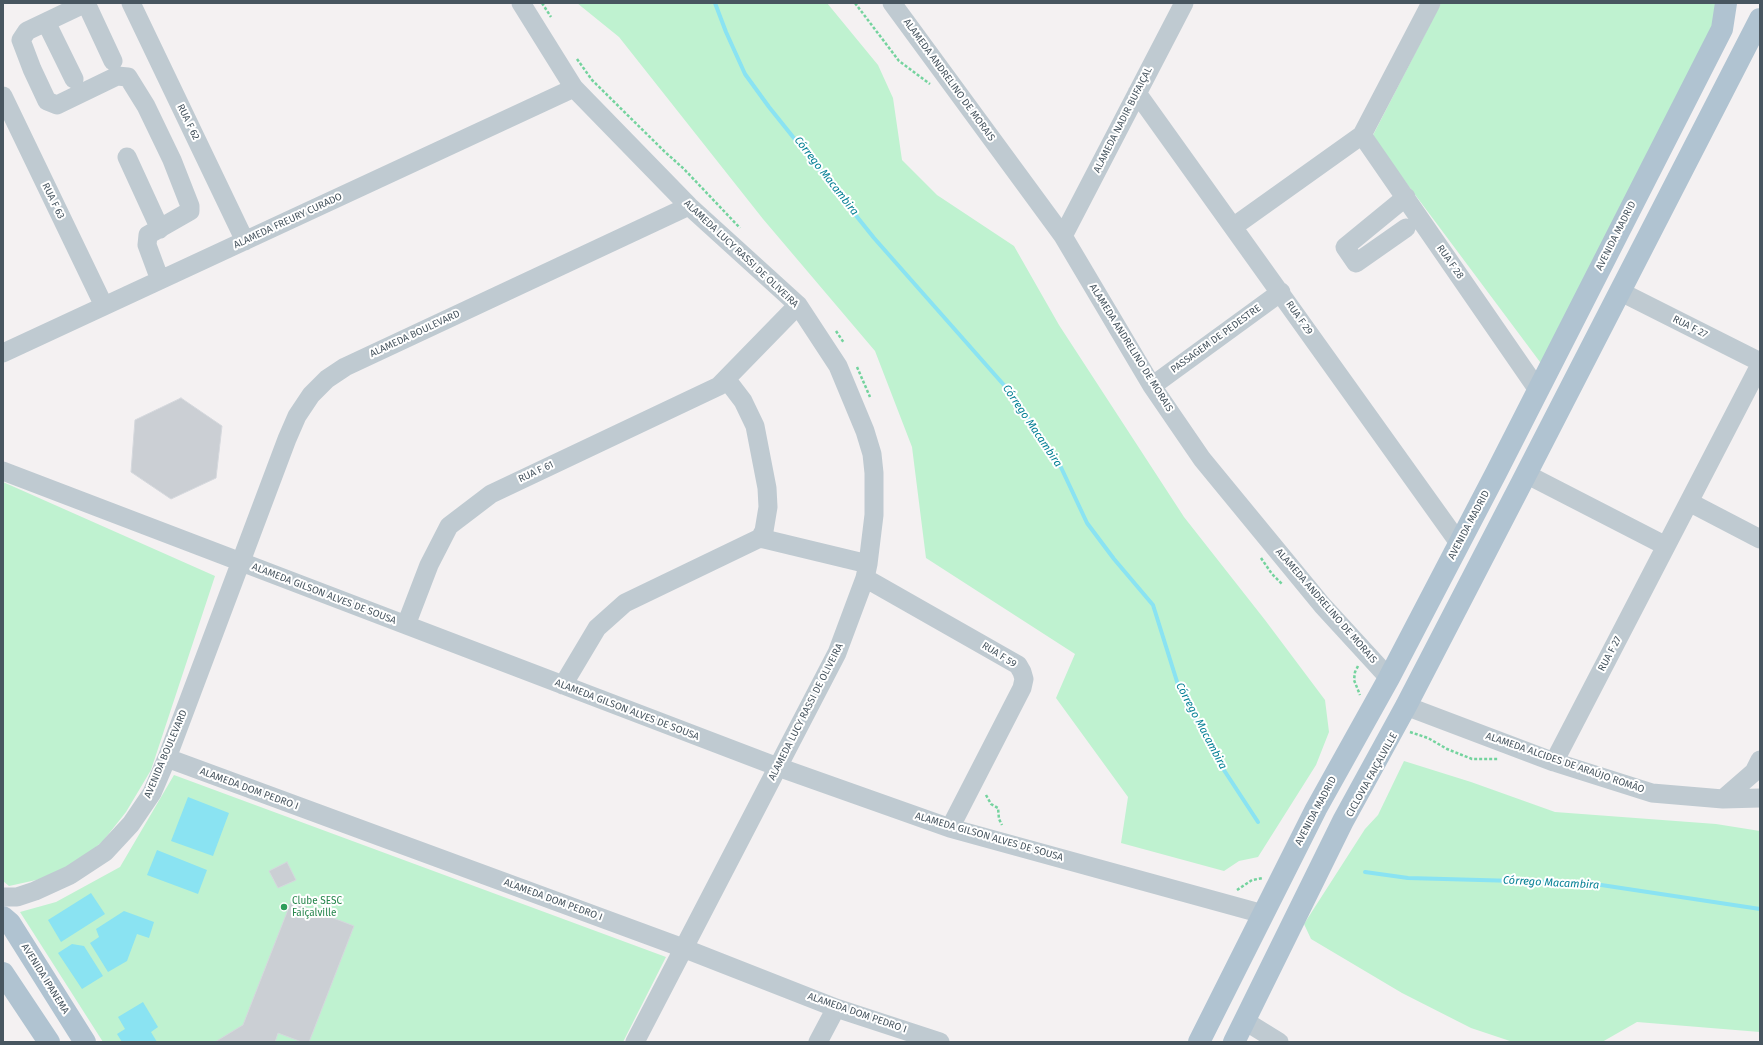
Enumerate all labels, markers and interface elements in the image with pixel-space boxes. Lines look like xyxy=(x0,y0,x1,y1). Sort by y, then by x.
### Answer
street label: ALAMEDA ANDRELINO DE MORAIS xyxy=(901,17,997,143)
street label: ALAMEDA NADIR BUFAIÇAL xyxy=(1091,65,1155,175)
street label: RUA F 62 xyxy=(174,102,202,142)
water label: Córrego Macambira xyxy=(791,134,861,218)
street label: RUA F 63 xyxy=(39,181,67,221)
street label: ALAMEDA FREURY CURADO xyxy=(232,191,344,251)
street label: ALAMEDA LUCY RASSI DE OLIVEIRA xyxy=(681,198,801,310)
street label: AVENIDA MADRID xyxy=(1593,199,1639,273)
street label: RUA F 28 xyxy=(1434,243,1466,281)
street label: ALAMEDA ANDRELINO DE MORAIS xyxy=(1087,282,1175,414)
street label: RUA F 29 xyxy=(1283,299,1315,337)
street label: PASSAGEM DE PEDESTRE xyxy=(1169,302,1263,376)
street label: ALAMEDA BOULEVARD xyxy=(368,308,462,360)
street label: RUA F 27 xyxy=(1670,313,1710,341)
water label: Córrego Macambira xyxy=(1000,382,1064,470)
street label: RUA F 61 xyxy=(516,459,556,485)
street label: AVENIDA MADRID xyxy=(1446,488,1492,562)
street label: ALAMEDA ANDRELINO DE MORAIS xyxy=(1273,546,1379,666)
street label: ALAMEDA GILSON ALVES DE SOUSA xyxy=(250,561,398,627)
street label: RUA F 27 xyxy=(1596,635,1624,673)
street label: RUA F 59 xyxy=(979,640,1019,670)
street label: ALAMEDA LUCY RASSI DE OLIVEIRA xyxy=(766,641,846,783)
street label: ALAMEDA GILSON ALVES DE SOUSA xyxy=(553,677,701,743)
water label: Córrego Macambira xyxy=(1173,680,1229,772)
street label: AVENIDA BOULEVARD xyxy=(142,708,190,800)
street label: ALAMEDA ALCIDES DE ARAÚJO ROMÃO xyxy=(1484,730,1646,796)
street label: CICLOVIA FAIÇALVILLE xyxy=(1344,731,1400,819)
street label: ALAMEDA DOM PEDRO I xyxy=(198,766,300,812)
street label: AVENIDA MADRID xyxy=(1293,774,1339,848)
street label: ALAMEDA GILSON ALVES DE SOUSA xyxy=(914,810,1064,864)
water label: Córrego Macambira xyxy=(1503,874,1599,892)
street label: ALAMEDA DOM PEDRO I xyxy=(502,877,604,923)
place label: Clube SESC Faiçalville xyxy=(292,895,342,918)
marker: Clube SESC Faiçalville xyxy=(279,902,289,912)
street label: AVENIDA IPANEMA xyxy=(19,942,71,1016)
street label: ALAMEDA DOM PEDRO I xyxy=(806,990,908,1036)

